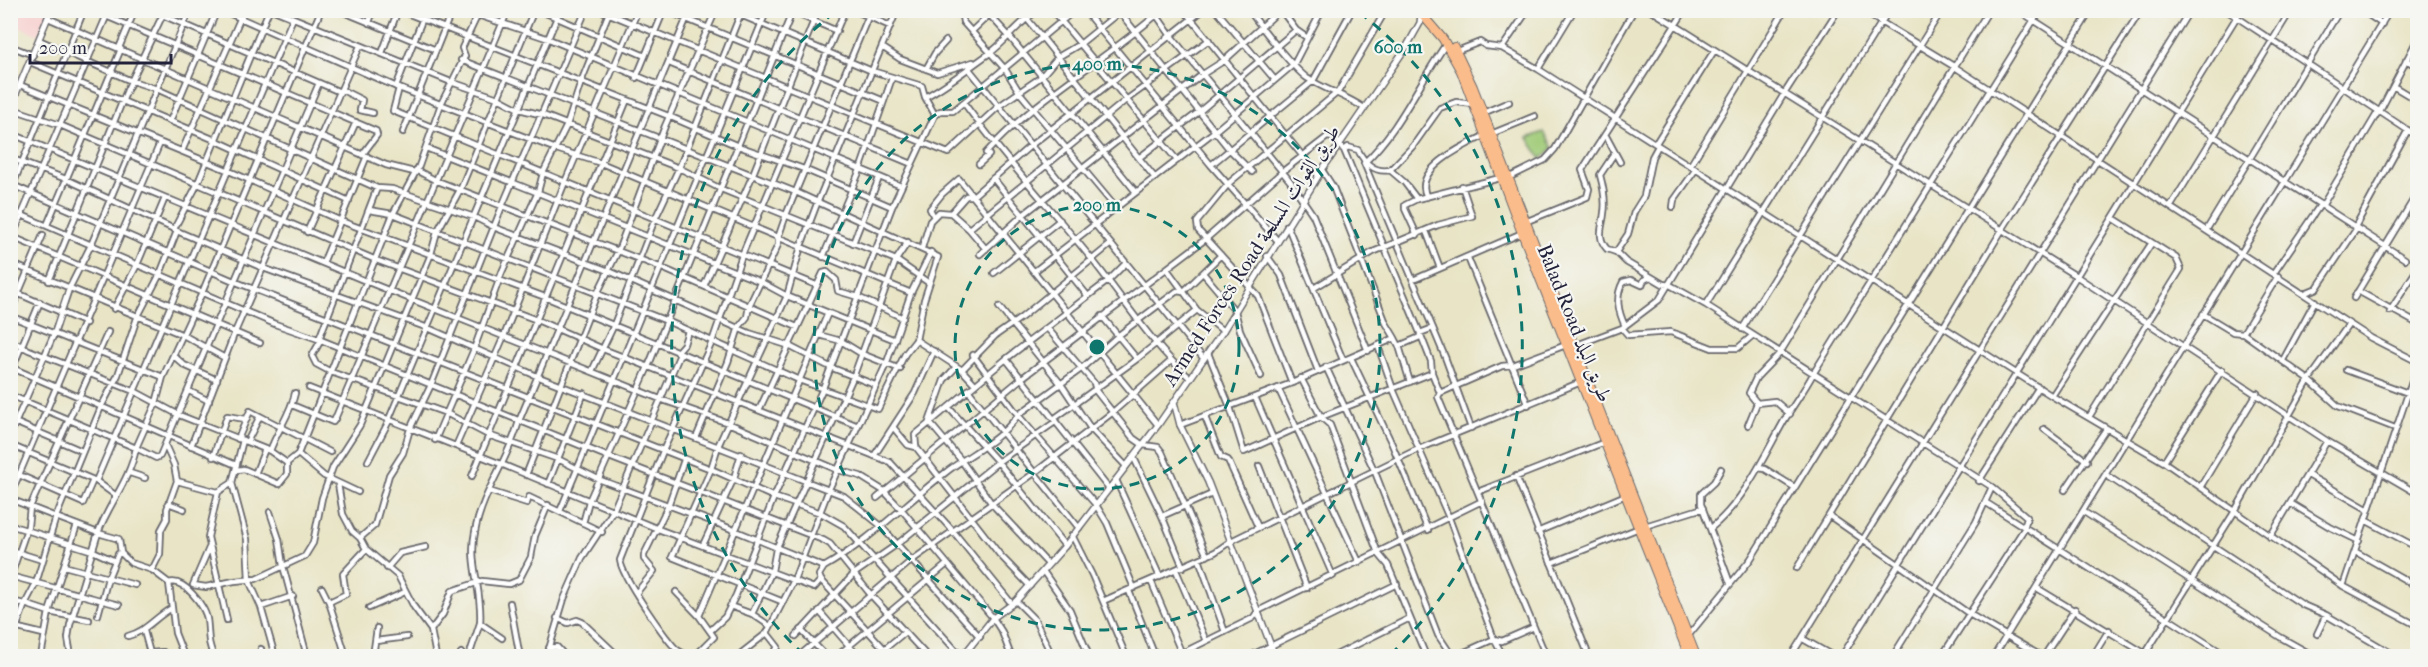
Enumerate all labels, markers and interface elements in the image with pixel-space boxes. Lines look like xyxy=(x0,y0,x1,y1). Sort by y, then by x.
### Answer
scale bar xyxy=(30,27,171,65)
text: 600 m xyxy=(1374,37,1423,58)
text: 200 m xyxy=(39,38,87,59)
text: 400 m xyxy=(1071,54,1123,75)
street label: Armed Forces Road طريق القوات المسلحة xyxy=(1158,120,1345,392)
text: 200 m xyxy=(1073,195,1122,216)
street label: Balad Road طريق البلد xyxy=(1531,241,1617,406)
centre of rings xyxy=(1087,337,1107,357)

